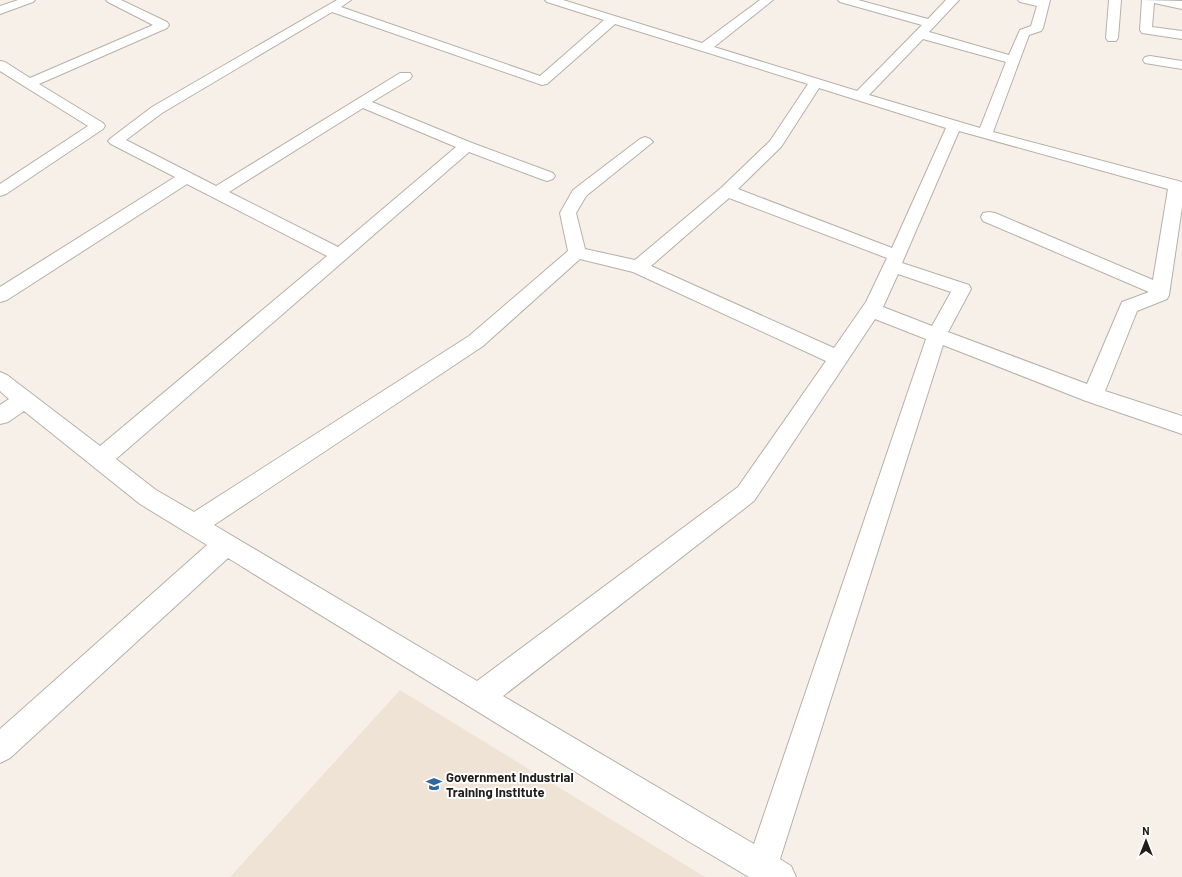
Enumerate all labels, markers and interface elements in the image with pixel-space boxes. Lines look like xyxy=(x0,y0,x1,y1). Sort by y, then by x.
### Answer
place label: Government Industrial Training Institute xyxy=(446,769,574,800)
school or university icon: Government Industrial Training Institute xyxy=(425,775,443,793)
north arrow xyxy=(1126,821,1166,861)
text: N xyxy=(1142,824,1150,837)

